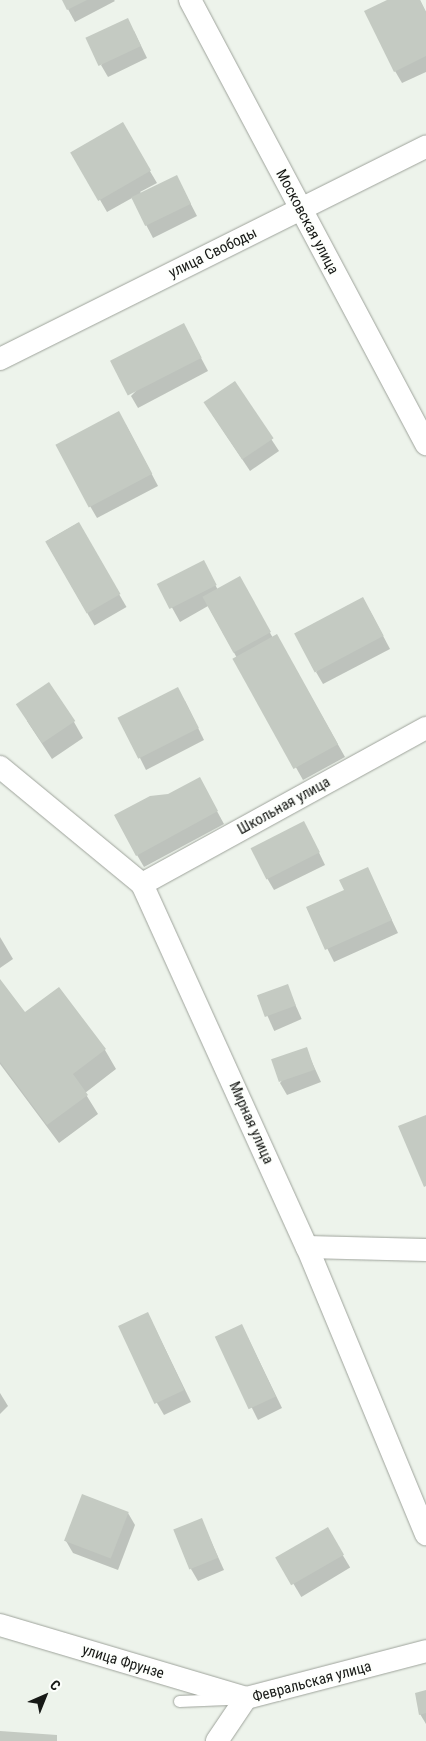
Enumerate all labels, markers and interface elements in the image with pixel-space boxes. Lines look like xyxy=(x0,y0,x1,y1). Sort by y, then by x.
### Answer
street label: Московская улица xyxy=(272,166,342,278)
street label: улица Свободы xyxy=(166,224,260,282)
street label: Школьная улица xyxy=(234,773,334,839)
street label: Мирная улица xyxy=(225,1079,277,1167)
street label: улица Фрунзе xyxy=(80,1641,166,1683)
street label: Февральская улица xyxy=(251,1657,373,1707)
north arrow xyxy=(20,1671,70,1721)
text: С xyxy=(47,1677,64,1694)

